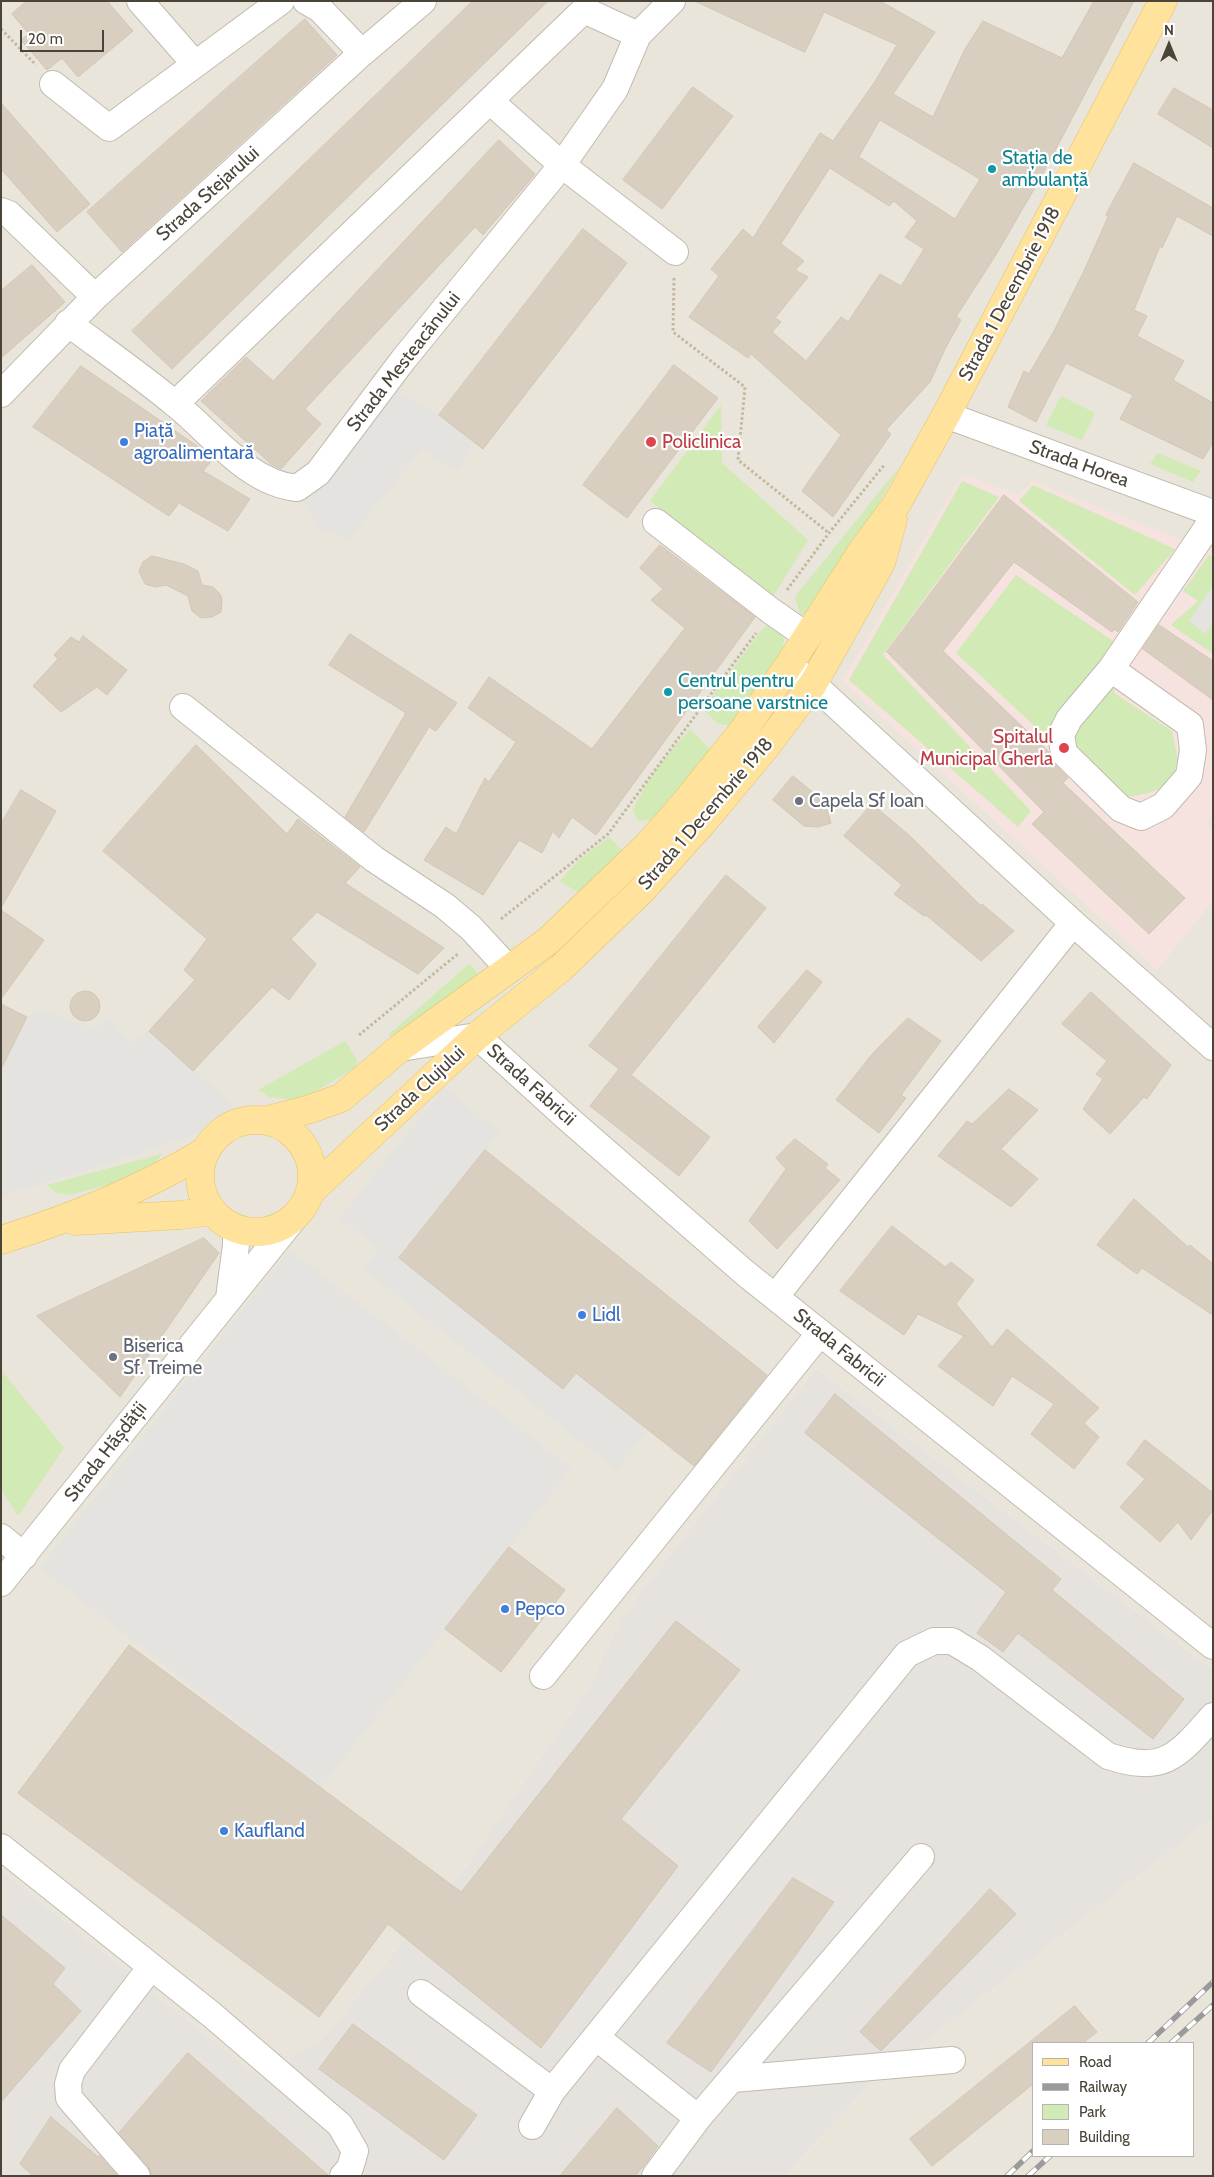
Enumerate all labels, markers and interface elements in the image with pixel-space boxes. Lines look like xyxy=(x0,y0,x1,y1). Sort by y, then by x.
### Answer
scale bar xyxy=(22,20,106,52)
north arrow xyxy=(1144,20,1194,70)
text: N xyxy=(1164,21,1174,39)
text: 20 m xyxy=(28,30,63,48)
street label: Strada Stejarului xyxy=(152,142,264,246)
place label: Stația de ambulanță xyxy=(1002,147,1088,191)
marker: Stația de ambulanță xyxy=(986,163,998,175)
street label: Strada 1 Decembrie 1918 xyxy=(954,203,1066,385)
street label: Strada Mesteacănului xyxy=(342,288,466,436)
place label: Piață agroalimentară xyxy=(134,420,254,464)
place label: Policlinica xyxy=(662,431,741,453)
marker: Policlinica xyxy=(644,435,658,449)
street label: Strada Horea xyxy=(1026,435,1132,493)
marker: Piață agroalimentară xyxy=(118,436,130,448)
place label: Centrul pentru persoane varstnice xyxy=(678,670,828,714)
marker: Centrul pentru persoane varstnice xyxy=(662,686,674,698)
place label: Spitalul Municipal Gherla xyxy=(920,726,1053,770)
street label: Strada 1 Decembrie 1918 xyxy=(634,733,778,895)
marker: Spitalul Municipal Gherla xyxy=(1057,741,1071,755)
place label: Capela Sf Ioan xyxy=(809,790,924,812)
marker: Capela Sf Ioan xyxy=(793,795,805,807)
street label: Strada Fabricii xyxy=(482,1039,580,1131)
street label: Strada Clujului xyxy=(370,1042,470,1136)
place label: Lidl xyxy=(592,1304,621,1326)
street label: Strada Fabricii xyxy=(789,1304,889,1392)
marker: Lidl xyxy=(576,1309,588,1321)
place label: Biserica Sf. Treime xyxy=(123,1335,202,1379)
marker: Biserica Sf. Treime xyxy=(107,1351,119,1363)
street label: Strada Hășdății xyxy=(60,1398,152,1506)
place label: Pepco xyxy=(515,1598,565,1620)
marker: Pepco xyxy=(499,1603,511,1615)
place label: Kaufland xyxy=(234,1820,305,1842)
marker: Kaufland xyxy=(218,1825,230,1837)
legend xyxy=(1032,2042,1194,2157)
text: Road xyxy=(1079,2053,1112,2071)
text: Railway xyxy=(1079,2078,1127,2096)
text: Park xyxy=(1079,2103,1106,2121)
text: Building xyxy=(1079,2128,1130,2146)

